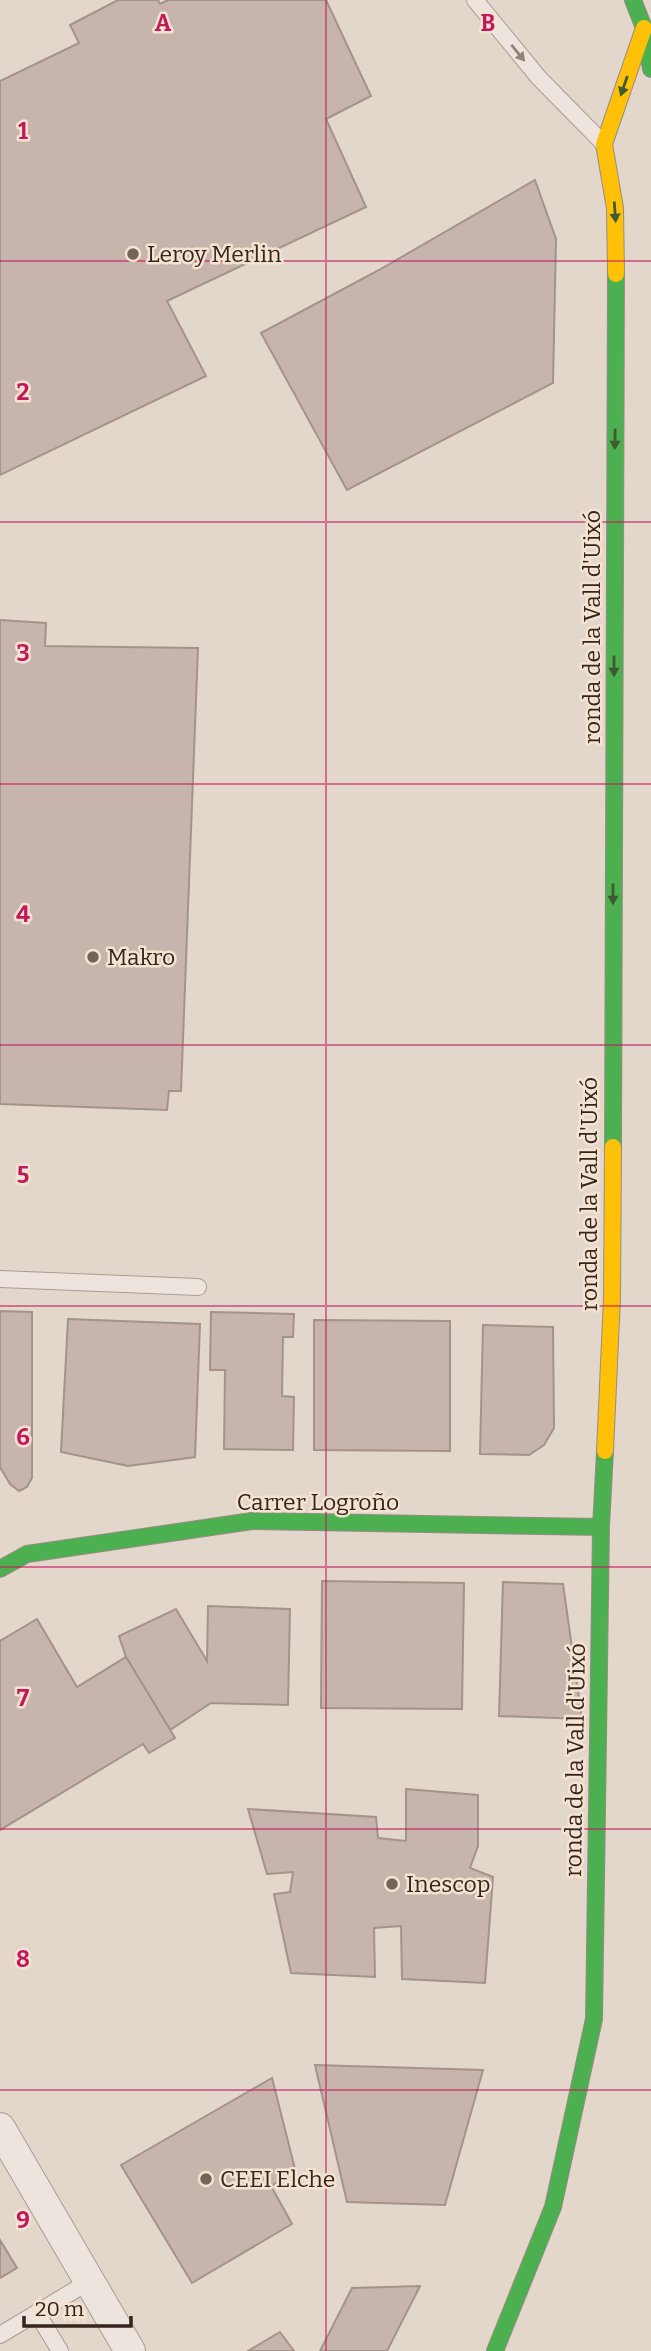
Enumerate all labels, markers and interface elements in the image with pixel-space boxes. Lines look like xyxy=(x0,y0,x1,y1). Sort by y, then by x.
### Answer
text: A xyxy=(155,9,172,37)
text: B xyxy=(481,9,495,37)
one-way arrow xyxy=(510,44,525,61)
one-way arrow xyxy=(618,76,629,97)
text: 1 xyxy=(18,117,28,145)
one-way arrow xyxy=(609,201,620,223)
place label: Leroy Merlin xyxy=(147,240,282,268)
marker: Leroy Merlin xyxy=(125,246,141,262)
text: 2 xyxy=(17,378,30,406)
one-way arrow xyxy=(609,428,621,450)
street label: ronda de la Vall d'Uixó xyxy=(578,510,606,744)
text: 3 xyxy=(16,639,30,667)
one-way arrow xyxy=(608,656,620,678)
one-way arrow xyxy=(608,883,619,905)
text: 4 xyxy=(16,900,30,928)
place label: Makro xyxy=(107,943,175,971)
marker: Makro xyxy=(85,949,101,965)
street label: ronda de la Vall d'Uixó xyxy=(575,1077,603,1311)
text: 5 xyxy=(17,1161,29,1189)
text: 6 xyxy=(16,1423,30,1451)
street label: Carrer Logroño xyxy=(237,1488,399,1516)
street label: ronda de la Vall d'Uixó xyxy=(559,1643,591,1877)
text: 7 xyxy=(17,1684,30,1712)
place label: Inescop xyxy=(406,1870,491,1898)
marker: Inescop xyxy=(384,1876,400,1892)
text: 8 xyxy=(16,1945,30,1973)
place label: CEEI Elche xyxy=(220,2165,335,2193)
marker: CEEI Elche xyxy=(198,2171,214,2187)
text: 9 xyxy=(16,2206,30,2234)
scale bar xyxy=(24,2284,131,2328)
text: 20 m xyxy=(35,2296,84,2322)

